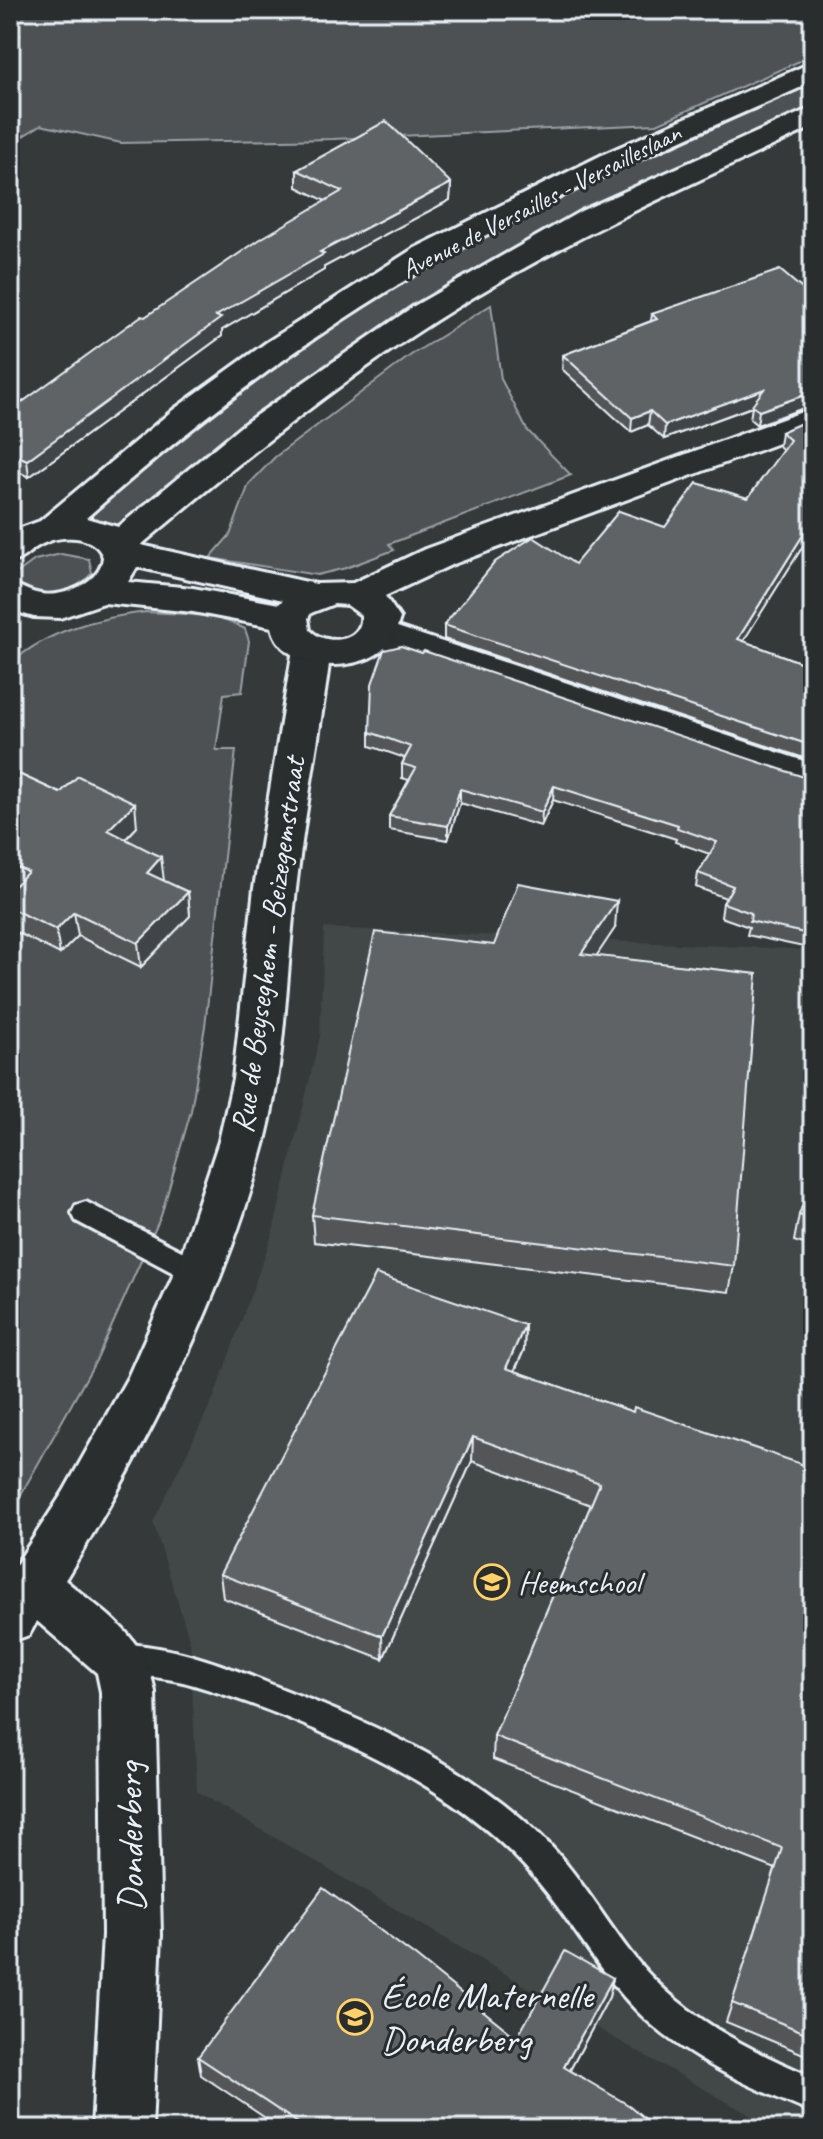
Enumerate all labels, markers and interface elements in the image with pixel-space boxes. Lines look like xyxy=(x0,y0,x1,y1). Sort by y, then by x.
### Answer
street label: Avenue de Versailles - Versailleslaan xyxy=(396,115,688,286)
street label: Rue de Beyseghem - Beizegemstraat xyxy=(221,751,315,1136)
place label: Heemschool xyxy=(518,1562,646,1603)
school or university icon: Heemschool xyxy=(473,1563,511,1601)
street label: Donderberg xyxy=(105,1759,155,1912)
place label: École Maternelle Donderberg xyxy=(381,1972,596,2063)
school or university icon: École Maternelle Donderberg xyxy=(336,1998,374,2036)

